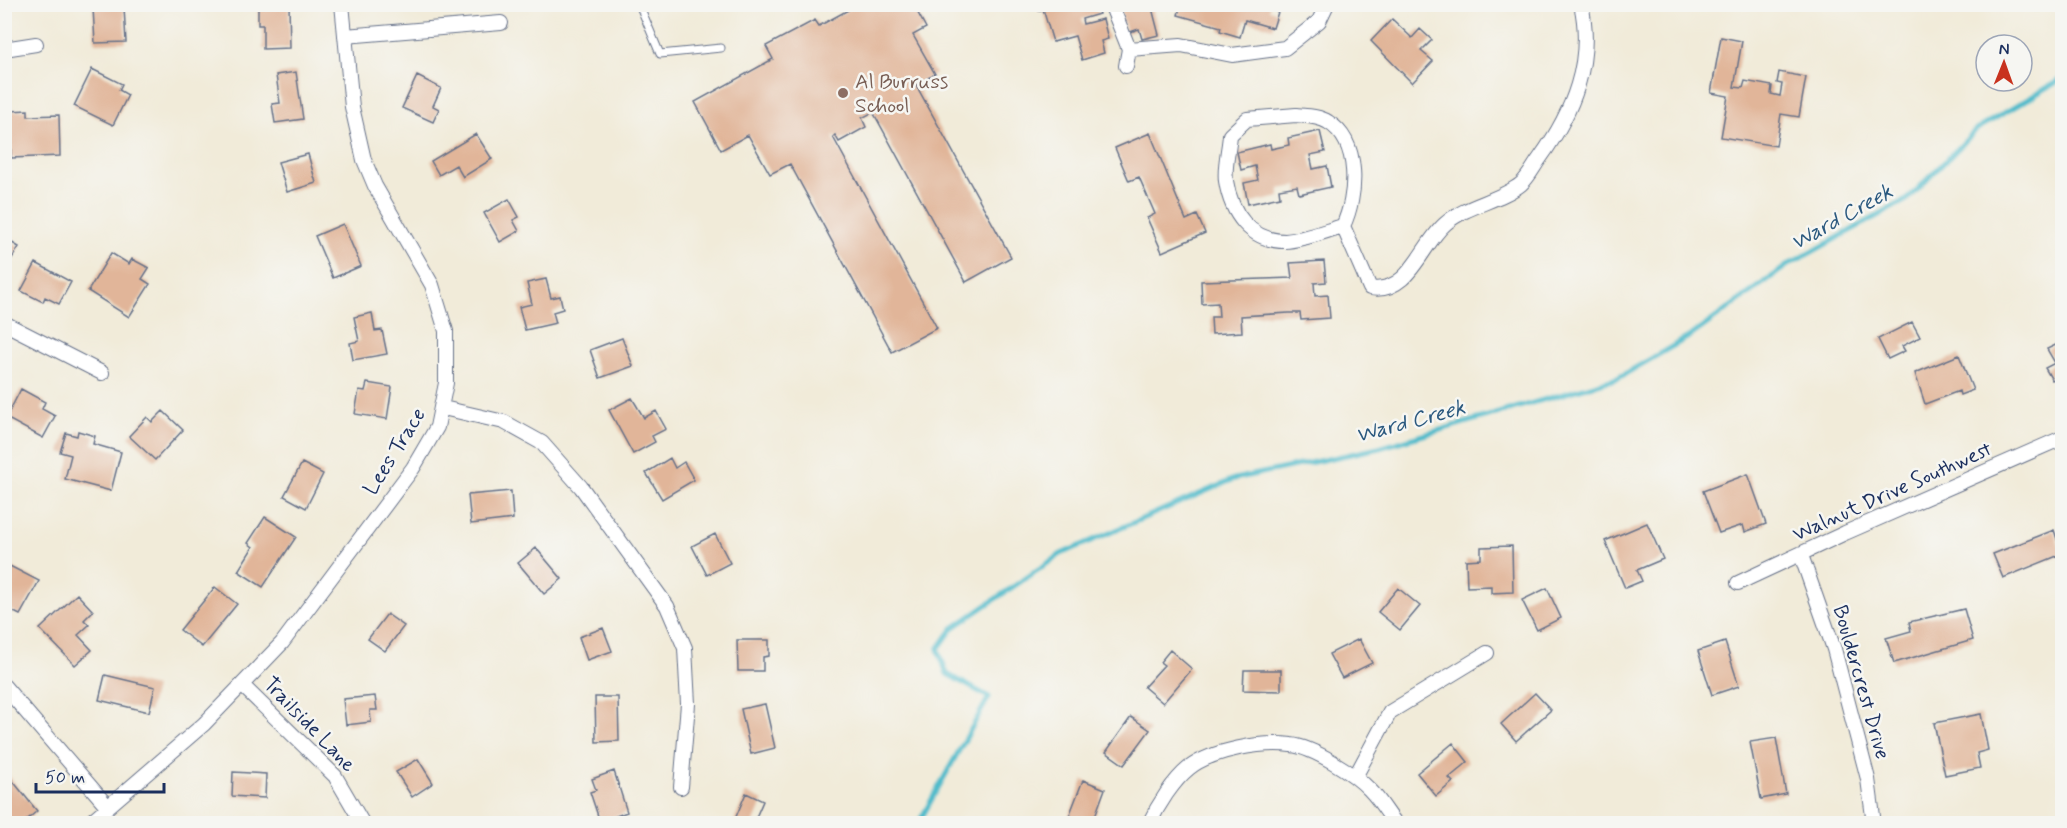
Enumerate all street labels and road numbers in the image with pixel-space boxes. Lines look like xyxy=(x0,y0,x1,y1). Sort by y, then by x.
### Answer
street label: Lees Trace xyxy=(357,403,433,500)
street label: Walnut Drive Southwest xyxy=(1788,435,1997,548)
street label: Bouldercrest Drive xyxy=(1826,602,1896,763)
street label: Trailside Lane xyxy=(257,671,362,779)

